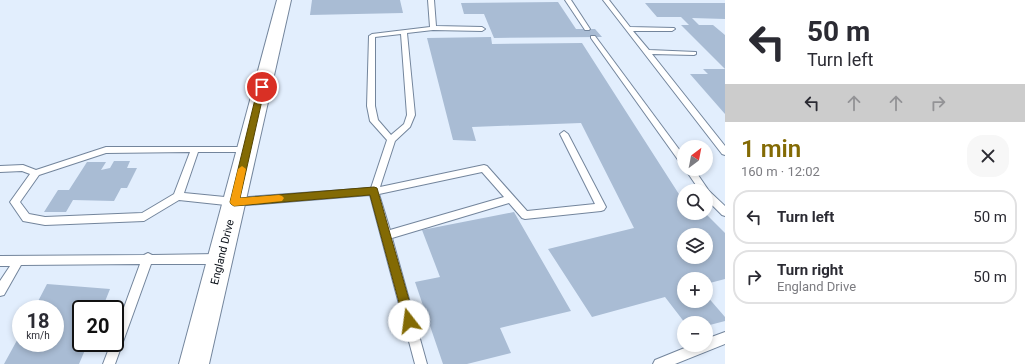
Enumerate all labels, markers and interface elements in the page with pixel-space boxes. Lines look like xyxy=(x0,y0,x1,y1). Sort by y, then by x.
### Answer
text: 50 m xyxy=(807,15,870,48)
icon: left xyxy=(741,16,793,68)
text: Turn left xyxy=(807,49,873,70)
pin xyxy=(245,70,279,104)
icon: arrive xyxy=(251,76,273,98)
icon: left xyxy=(801,92,823,114)
icon: ahead xyxy=(843,92,865,114)
icon: ahead xyxy=(885,92,907,114)
icon: right xyxy=(927,92,949,114)
text: 1 min xyxy=(741,135,801,163)
button: close xyxy=(967,135,1009,177)
north arrow xyxy=(677,140,713,176)
map controls xyxy=(677,140,713,352)
text: 160 m · 12:02 xyxy=(741,164,820,179)
button: search xyxy=(677,184,713,220)
icon: left xyxy=(743,206,765,228)
text: Turn left xyxy=(777,208,834,226)
text: 50 m xyxy=(973,208,1007,226)
street label: England Drive xyxy=(208,218,237,286)
button: layers xyxy=(677,228,713,264)
text: Turn right xyxy=(777,261,843,279)
icon: right xyxy=(743,266,765,288)
text: 50 m xyxy=(973,268,1007,286)
button: + xyxy=(677,272,713,308)
text: England Drive xyxy=(777,279,856,294)
speed limit sign: 20 xyxy=(72,300,124,352)
position arrow xyxy=(388,300,430,342)
text: 18 xyxy=(27,309,49,333)
button: − xyxy=(677,316,713,352)
text: km/h xyxy=(26,330,50,341)

